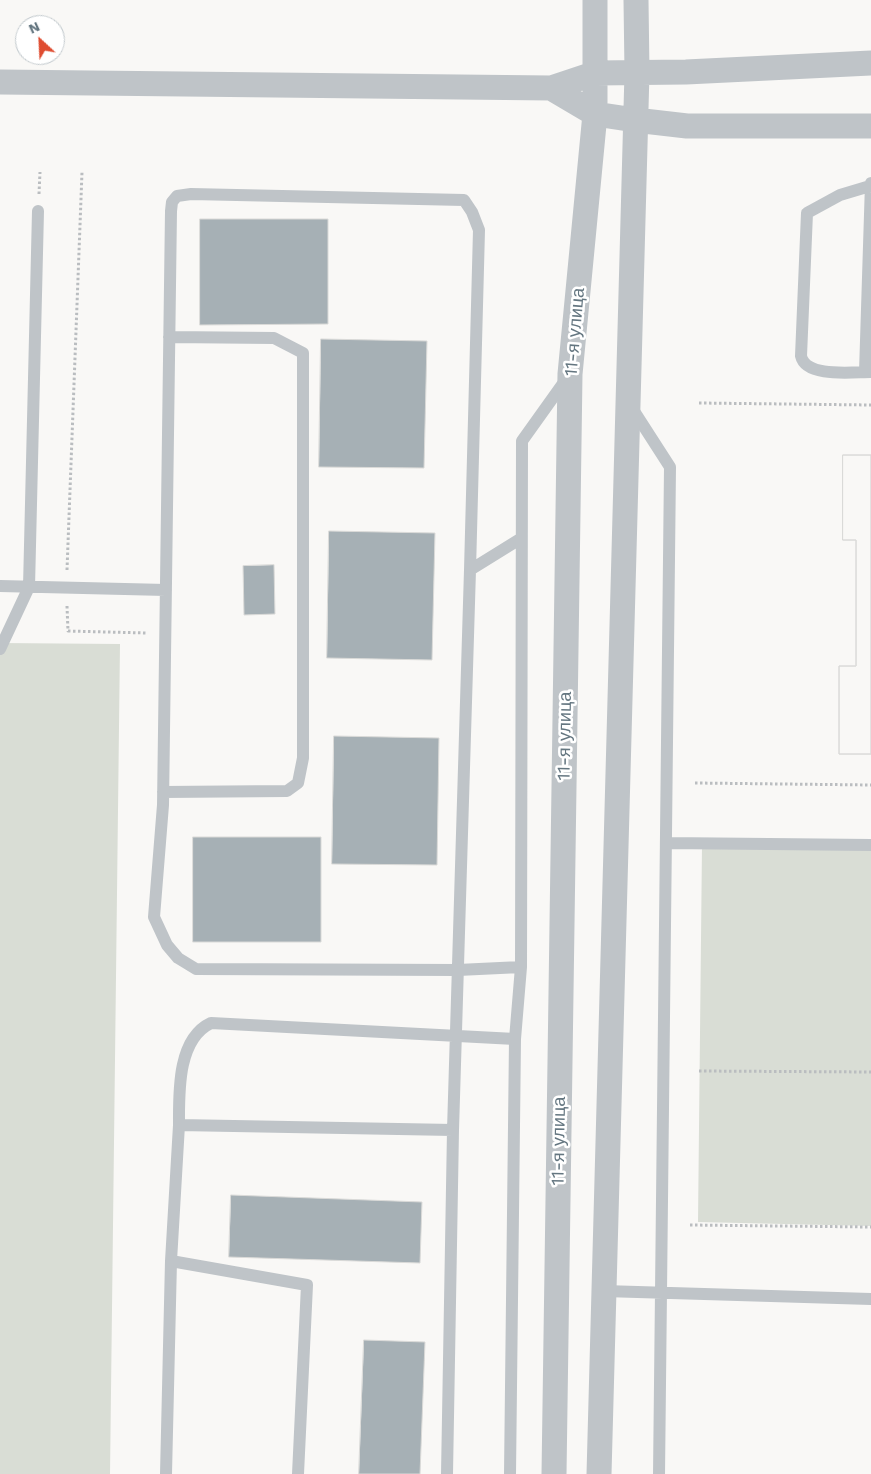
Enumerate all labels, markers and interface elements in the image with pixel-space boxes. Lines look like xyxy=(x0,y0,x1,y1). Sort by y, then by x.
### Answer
north arrow xyxy=(15,15,65,65)
text: N xyxy=(26,18,42,37)
street label: 11-я улица xyxy=(560,287,590,377)
street label: 11-я улица xyxy=(553,692,577,780)
street label: 11-я улица xyxy=(547,1097,571,1185)

